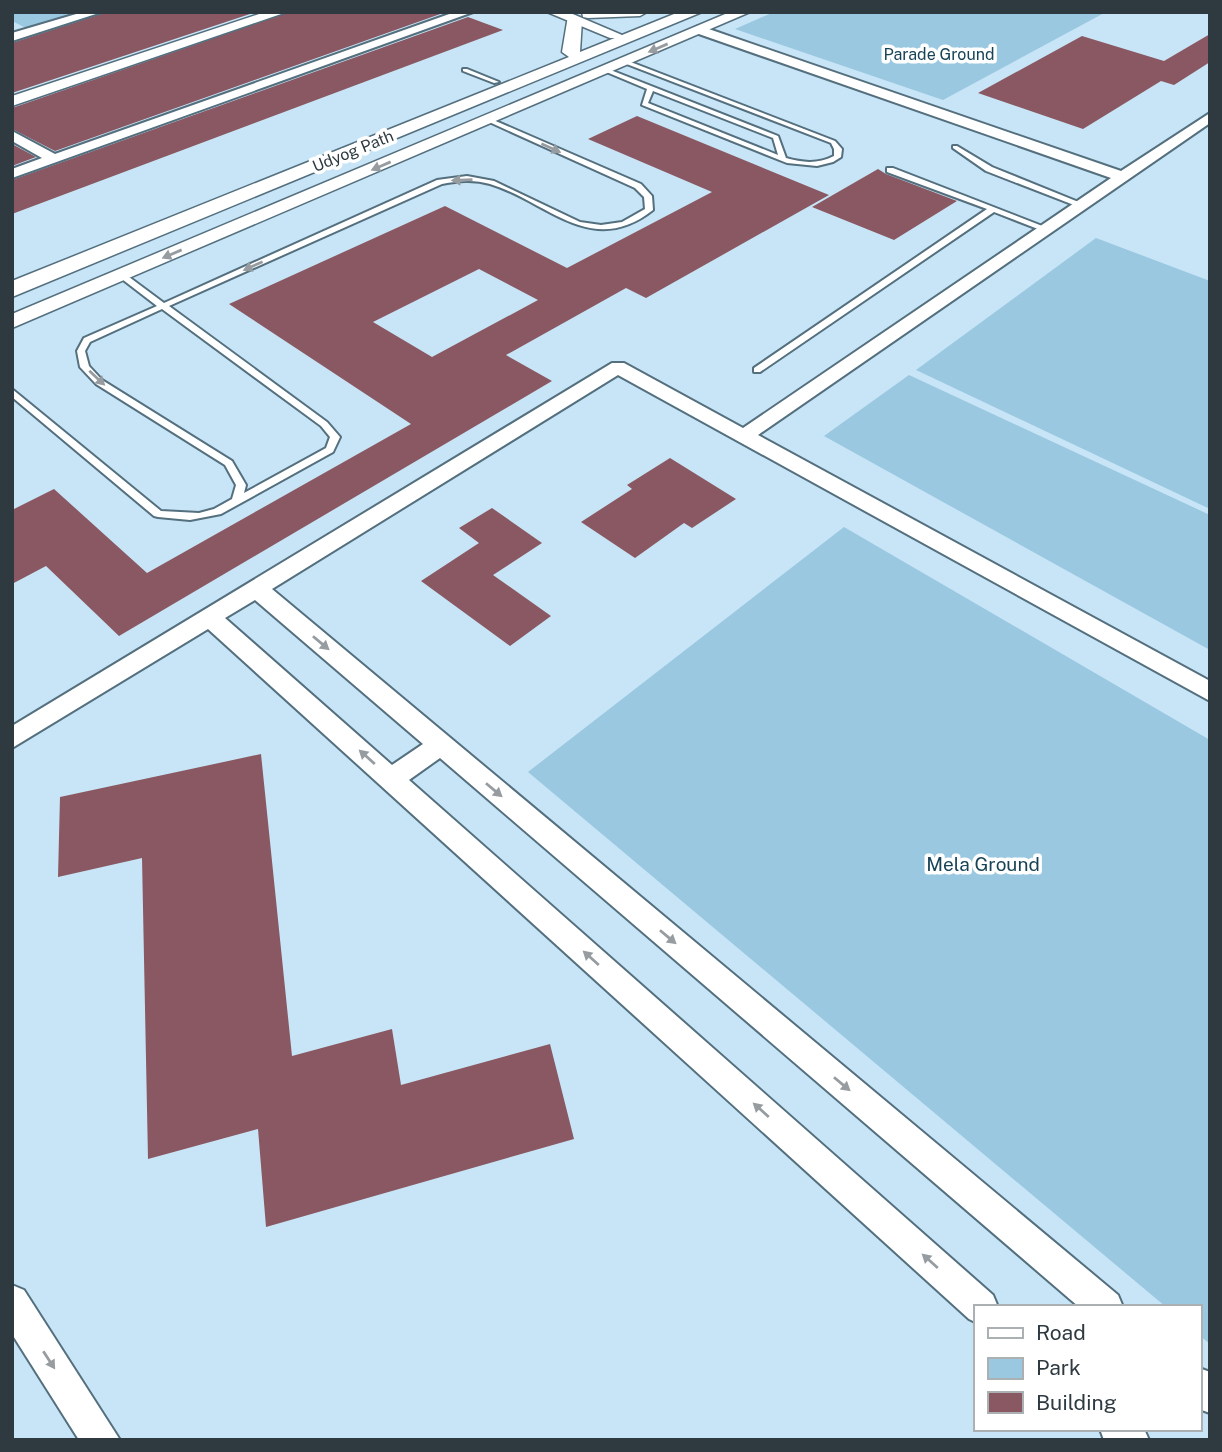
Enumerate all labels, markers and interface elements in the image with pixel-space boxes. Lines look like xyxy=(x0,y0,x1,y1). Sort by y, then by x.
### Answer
one-way arrow xyxy=(647,43,668,54)
park label: Parade Ground xyxy=(883,45,995,64)
street label: Udyog Path xyxy=(310,126,396,176)
one-way arrow xyxy=(541,143,562,154)
one-way arrow xyxy=(371,160,391,172)
one-way arrow xyxy=(451,174,473,186)
one-way arrow xyxy=(161,249,182,260)
one-way arrow xyxy=(242,261,263,272)
one-way arrow xyxy=(88,370,105,386)
one-way arrow xyxy=(312,635,329,650)
one-way arrow xyxy=(358,749,376,765)
one-way arrow xyxy=(486,782,503,797)
park label: Mela Ground xyxy=(926,853,1040,875)
one-way arrow xyxy=(660,929,677,944)
one-way arrow xyxy=(582,950,600,966)
one-way arrow xyxy=(833,1076,851,1091)
one-way arrow xyxy=(753,1102,770,1118)
one-way arrow xyxy=(922,1254,939,1269)
legend xyxy=(974,1305,1201,1431)
text: Road xyxy=(1036,1320,1086,1345)
one-way arrow xyxy=(43,1350,56,1369)
text: Park xyxy=(1036,1355,1081,1380)
text: Building xyxy=(1036,1390,1117,1415)

